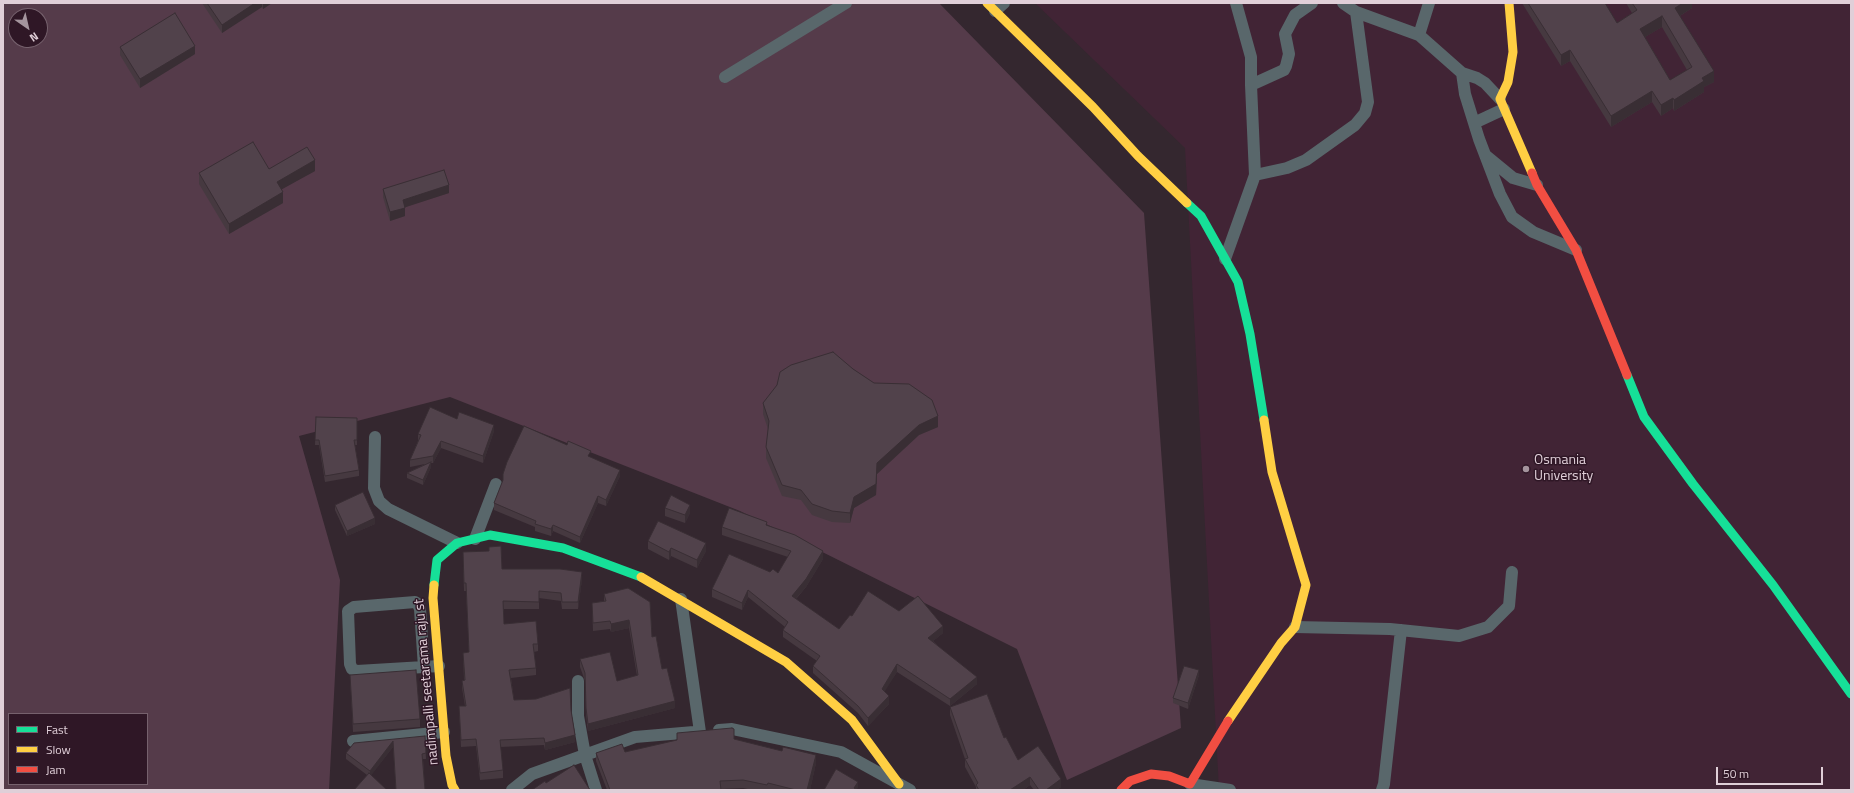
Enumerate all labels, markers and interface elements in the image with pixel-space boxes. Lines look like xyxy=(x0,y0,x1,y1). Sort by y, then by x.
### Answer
north arrow xyxy=(8,8,48,48)
text: N xyxy=(27,28,42,46)
place label: Osmania University xyxy=(1534,453,1593,486)
marker: Osmania University xyxy=(1521,464,1531,474)
street label: nadimpalli seetarama raju st xyxy=(411,598,443,766)
legend xyxy=(8,713,148,785)
text: Fast xyxy=(46,720,68,739)
text: Slow xyxy=(46,740,71,759)
scale bar xyxy=(1718,759,1825,785)
text: Jam xyxy=(46,760,66,779)
text: 50 m xyxy=(1723,764,1749,783)

